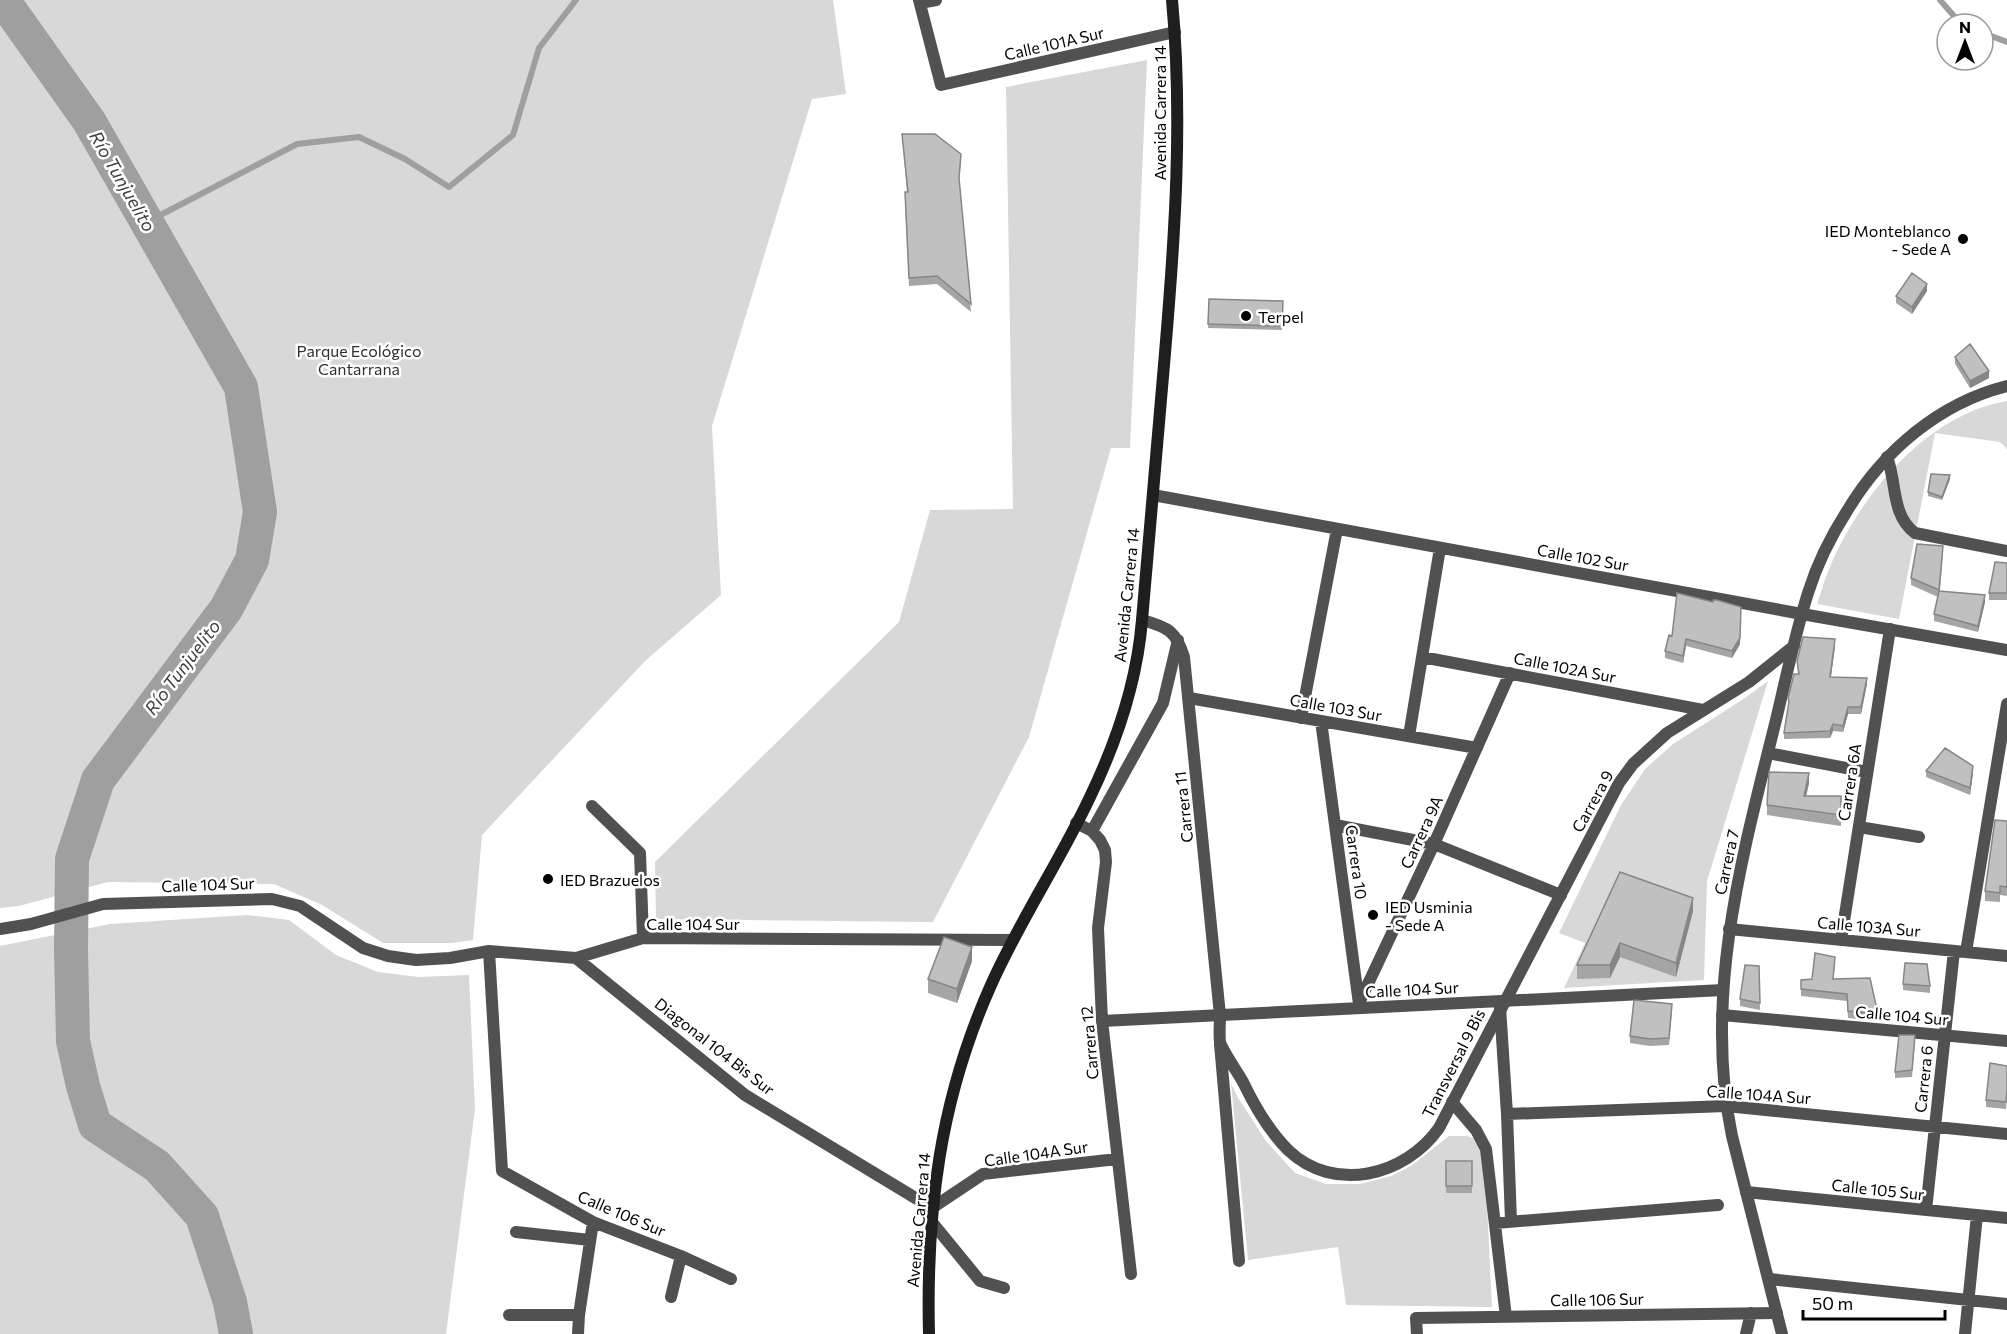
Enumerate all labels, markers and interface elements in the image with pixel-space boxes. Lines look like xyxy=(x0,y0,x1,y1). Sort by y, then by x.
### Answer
north arrow xyxy=(1935,12,1995,72)
text: N xyxy=(1959,17,1971,36)
street label: Calle 101A Sur xyxy=(1002,22,1106,64)
street label: Avenida Carrera 14 xyxy=(1150,45,1169,181)
water label: Río Tunjuelito xyxy=(85,127,161,235)
place label: IED Monteblanco - Sede A xyxy=(1825,221,1951,258)
marker: IED Monteblanco - Sede A xyxy=(1956,232,1970,246)
place label: Terpel xyxy=(1258,307,1304,326)
marker: Terpel xyxy=(1239,309,1253,323)
park label: Parque Ecológico Cantarrana xyxy=(296,341,422,378)
street label: Avenida Carrera 14 xyxy=(1109,526,1143,663)
street label: Calle 102 Sur xyxy=(1536,540,1631,575)
water label: Río Tunjuelito xyxy=(139,615,225,719)
street label: Calle 102A Sur xyxy=(1512,648,1618,686)
street label: Calle 103 Sur xyxy=(1289,690,1384,725)
street label: Carrera 6A xyxy=(1833,742,1865,822)
street label: Carrera 9 xyxy=(1567,767,1617,835)
street label: Carrera 11 xyxy=(1170,770,1196,844)
street label: Carrera 9A xyxy=(1396,792,1446,872)
street label: Carrera 10 xyxy=(1342,823,1372,901)
street label: Carrera 7 xyxy=(1710,828,1742,896)
place label: IED Brazuelos xyxy=(560,870,660,889)
marker: IED Brazuelos xyxy=(541,872,555,886)
street label: Calle 104 Sur xyxy=(161,873,256,895)
place label: IED Usminia - Sede A xyxy=(1385,897,1473,934)
marker: IED Usminia - Sede A xyxy=(1366,908,1380,922)
street label: Calle 103A Sur xyxy=(1816,912,1922,940)
street label: Calle 104 Sur xyxy=(646,914,740,933)
street label: Calle 104 Sur xyxy=(1365,977,1460,1001)
street label: Diagonal 104 Bis Sur xyxy=(651,993,779,1099)
street label: Calle 104 Sur xyxy=(1855,1001,1950,1029)
street label: Carrera 12 xyxy=(1076,1005,1102,1081)
street label: Transversal 9 Bis xyxy=(1417,1005,1489,1121)
street label: Carrera 6 xyxy=(1910,1044,1936,1114)
street label: Calle 104A Sur xyxy=(1706,1081,1812,1107)
street label: Calle 104A Sur xyxy=(983,1136,1090,1170)
street label: Avenida Carrera 14 xyxy=(903,1151,933,1288)
street label: Calle 105 Sur xyxy=(1831,1175,1926,1203)
street label: Calle 106 Sur xyxy=(575,1186,669,1240)
scale bar xyxy=(1803,1283,1946,1321)
street label: Calle 106 Sur xyxy=(1550,1289,1645,1309)
text: 50 m xyxy=(1812,1292,1853,1314)

